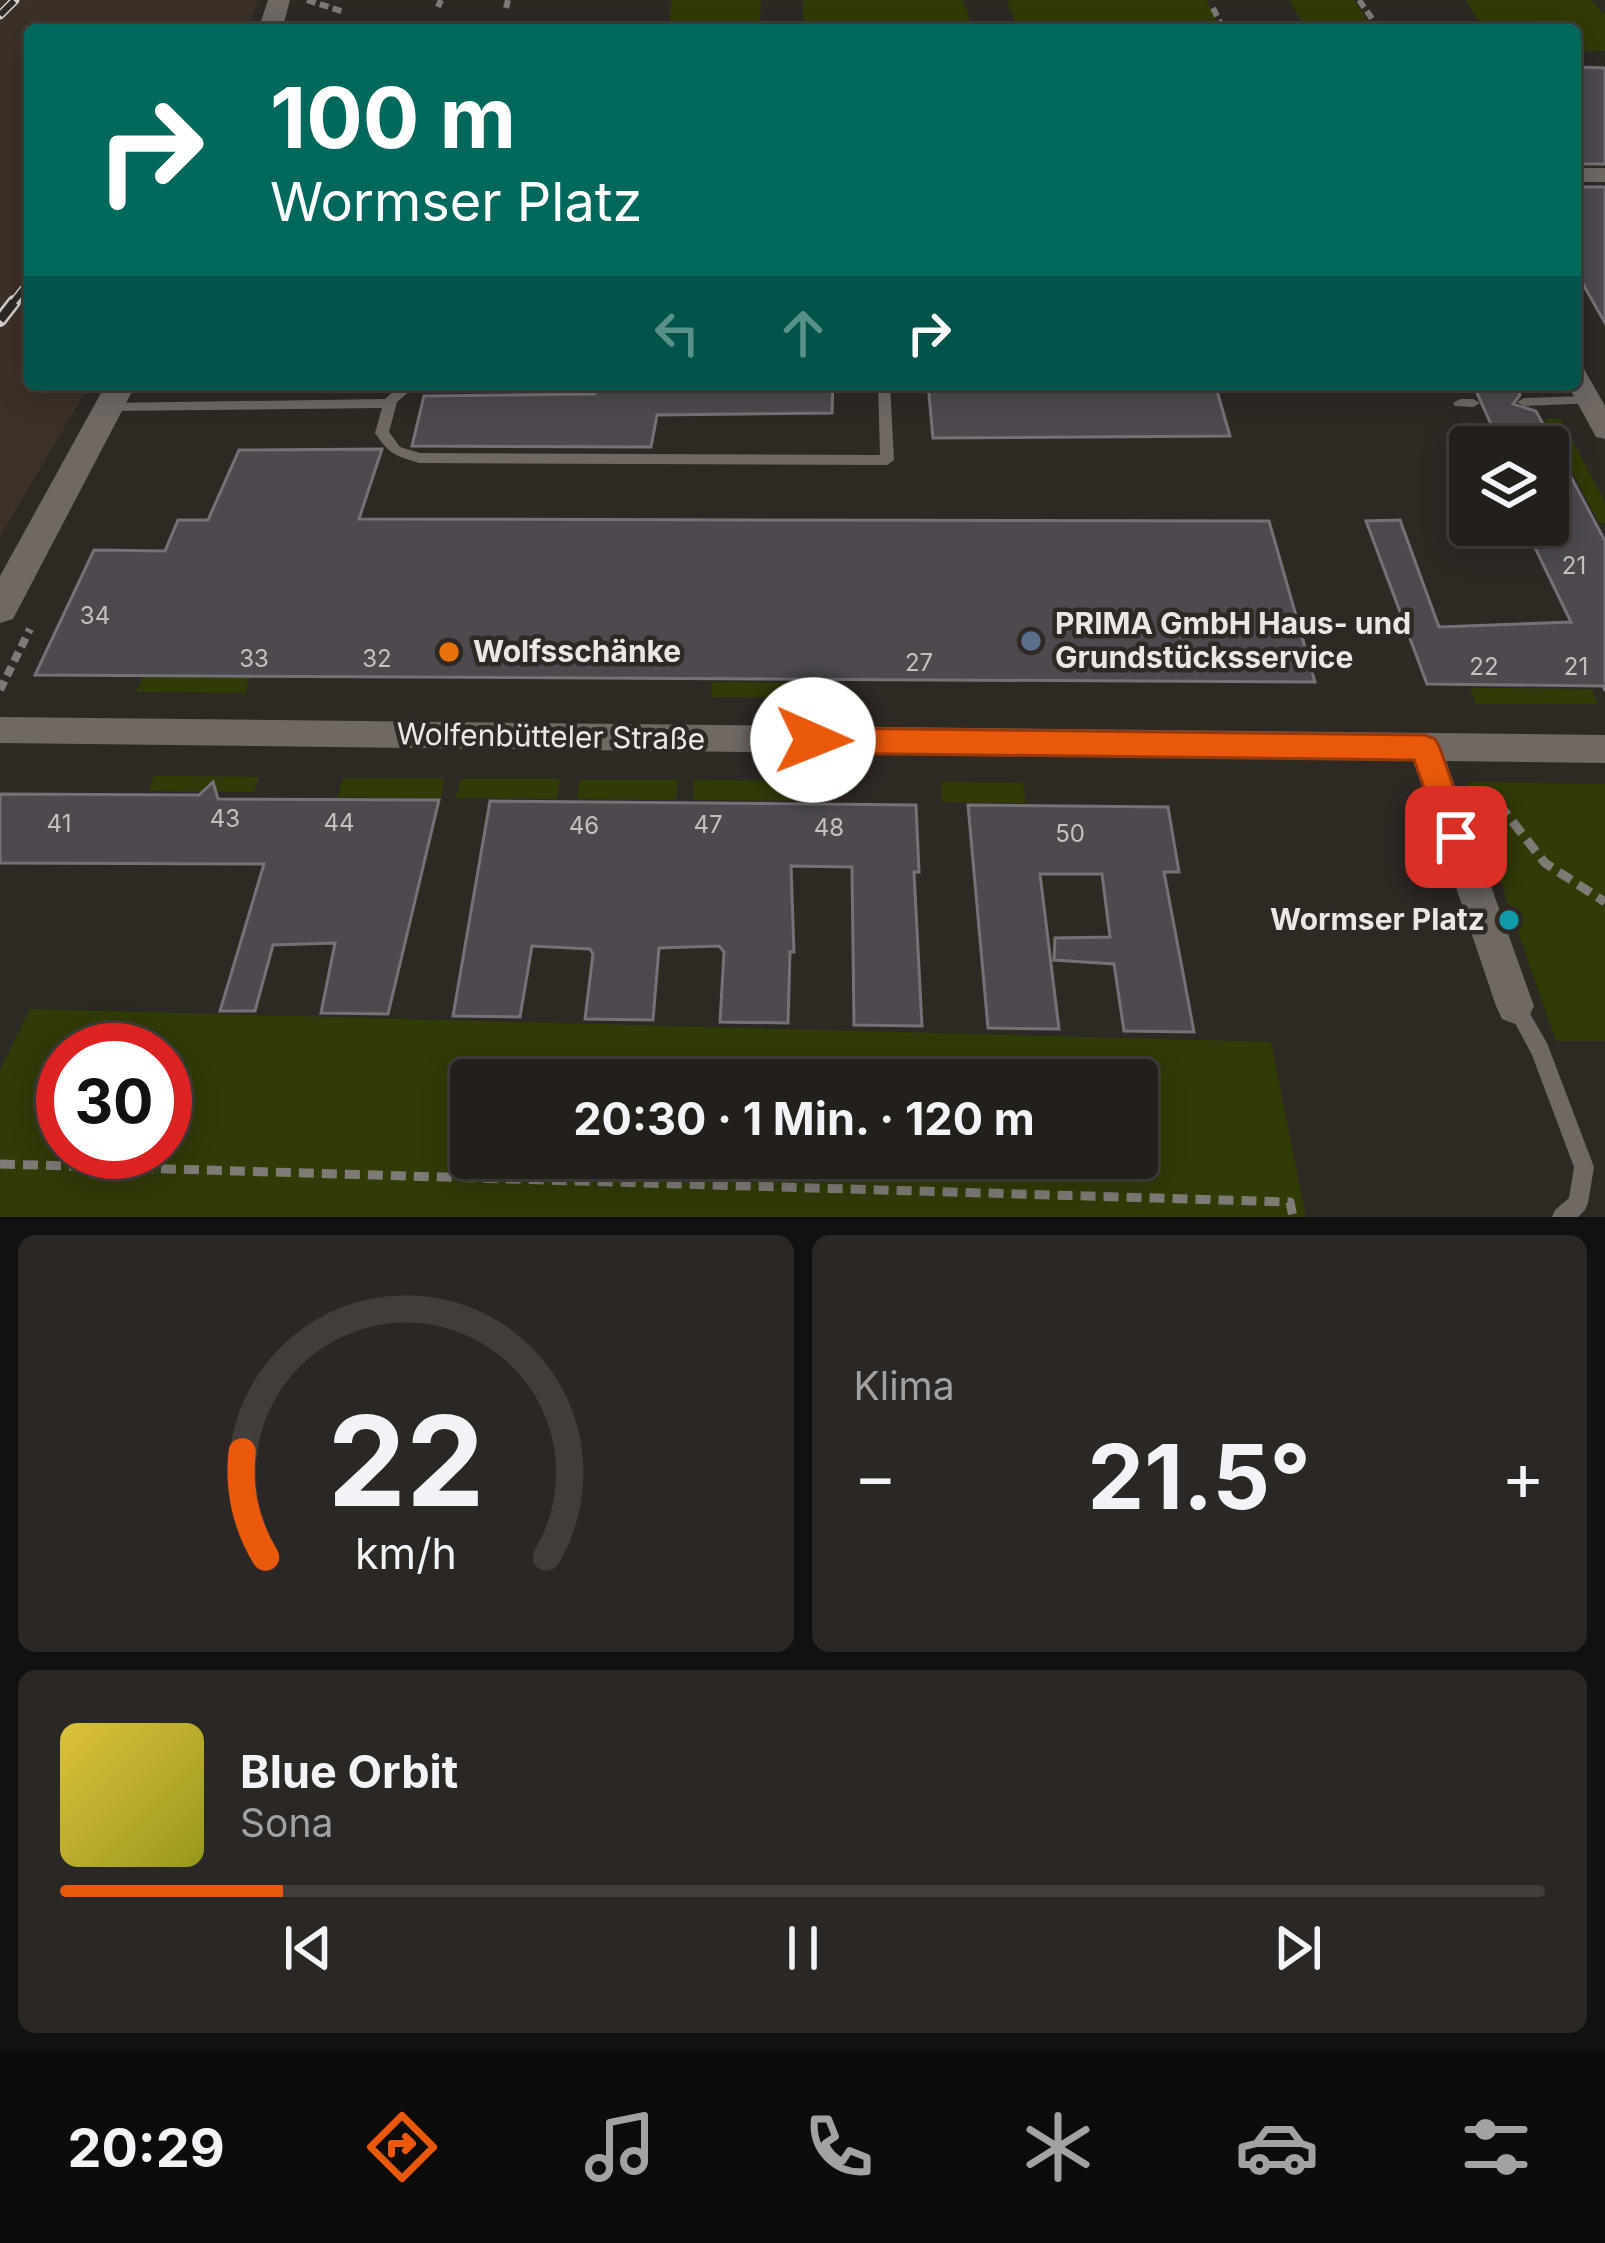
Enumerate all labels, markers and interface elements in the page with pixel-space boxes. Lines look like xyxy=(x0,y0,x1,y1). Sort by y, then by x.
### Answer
text: 100 m xyxy=(270,67,516,168)
icon: right xyxy=(72,72,228,228)
text: Wormser Platz xyxy=(270,169,642,234)
icon: left xyxy=(644,300,710,366)
icon: ahead xyxy=(770,300,836,366)
icon: right xyxy=(896,300,962,366)
map controls xyxy=(1449,426,1569,546)
button: layers xyxy=(1449,426,1569,546)
house number: 21 xyxy=(1562,551,1586,580)
house number: 34 xyxy=(80,601,110,630)
place label: PRIMA GmbH Haus- und Grundstücksservice xyxy=(1055,605,1411,675)
marker: PRIMA GmbH Haus- und Grundstücksservice xyxy=(1018,628,1044,654)
place label: Wolfsschänke xyxy=(473,633,681,669)
marker: Wolfsschänke xyxy=(436,639,462,665)
house number: 33 xyxy=(239,644,269,673)
house number: 32 xyxy=(362,644,392,673)
house number: 27 xyxy=(905,648,933,677)
house number: 22 xyxy=(1469,652,1499,681)
house number: 21 xyxy=(1564,652,1588,681)
position arrow xyxy=(750,677,876,803)
street label: Wolfenbütteler Straße xyxy=(396,715,706,757)
pin xyxy=(1405,786,1507,888)
house number: 43 xyxy=(210,804,240,833)
icon: arrive xyxy=(1423,804,1489,870)
house number: 44 xyxy=(323,808,355,837)
house number: 41 xyxy=(47,809,71,838)
house number: 47 xyxy=(693,810,723,839)
house number: 46 xyxy=(569,811,599,840)
house number: 48 xyxy=(814,813,844,842)
house number: 50 xyxy=(1055,819,1085,848)
place label: Wormser Platz xyxy=(1270,901,1485,937)
marker: Wormser Platz xyxy=(1496,907,1522,933)
speed limit sign: 30 xyxy=(36,1023,192,1179)
text: 20:30 · 1 Min. · 120 m xyxy=(573,1091,1035,1146)
text: Klima xyxy=(854,1362,955,1409)
text: 22 xyxy=(327,1385,484,1536)
text: 21.5° xyxy=(1088,1422,1311,1531)
text: − xyxy=(854,1436,897,1516)
text: + xyxy=(1501,1436,1545,1516)
text: km/h xyxy=(355,1526,457,1578)
text: Blue Orbit xyxy=(240,1744,458,1799)
text: Sona xyxy=(240,1799,333,1846)
icon: previous xyxy=(275,1915,341,1981)
icon: pause xyxy=(770,1915,836,1981)
icon: next xyxy=(1265,1915,1331,1981)
icon: directions xyxy=(360,2105,444,2189)
icon: music xyxy=(578,2105,662,2189)
icon: phone xyxy=(797,2105,881,2189)
icon: climate xyxy=(1016,2105,1100,2189)
icon: car xyxy=(1235,2105,1319,2189)
icon: filters xyxy=(1454,2105,1538,2189)
text: 20:29 xyxy=(67,2115,225,2180)

